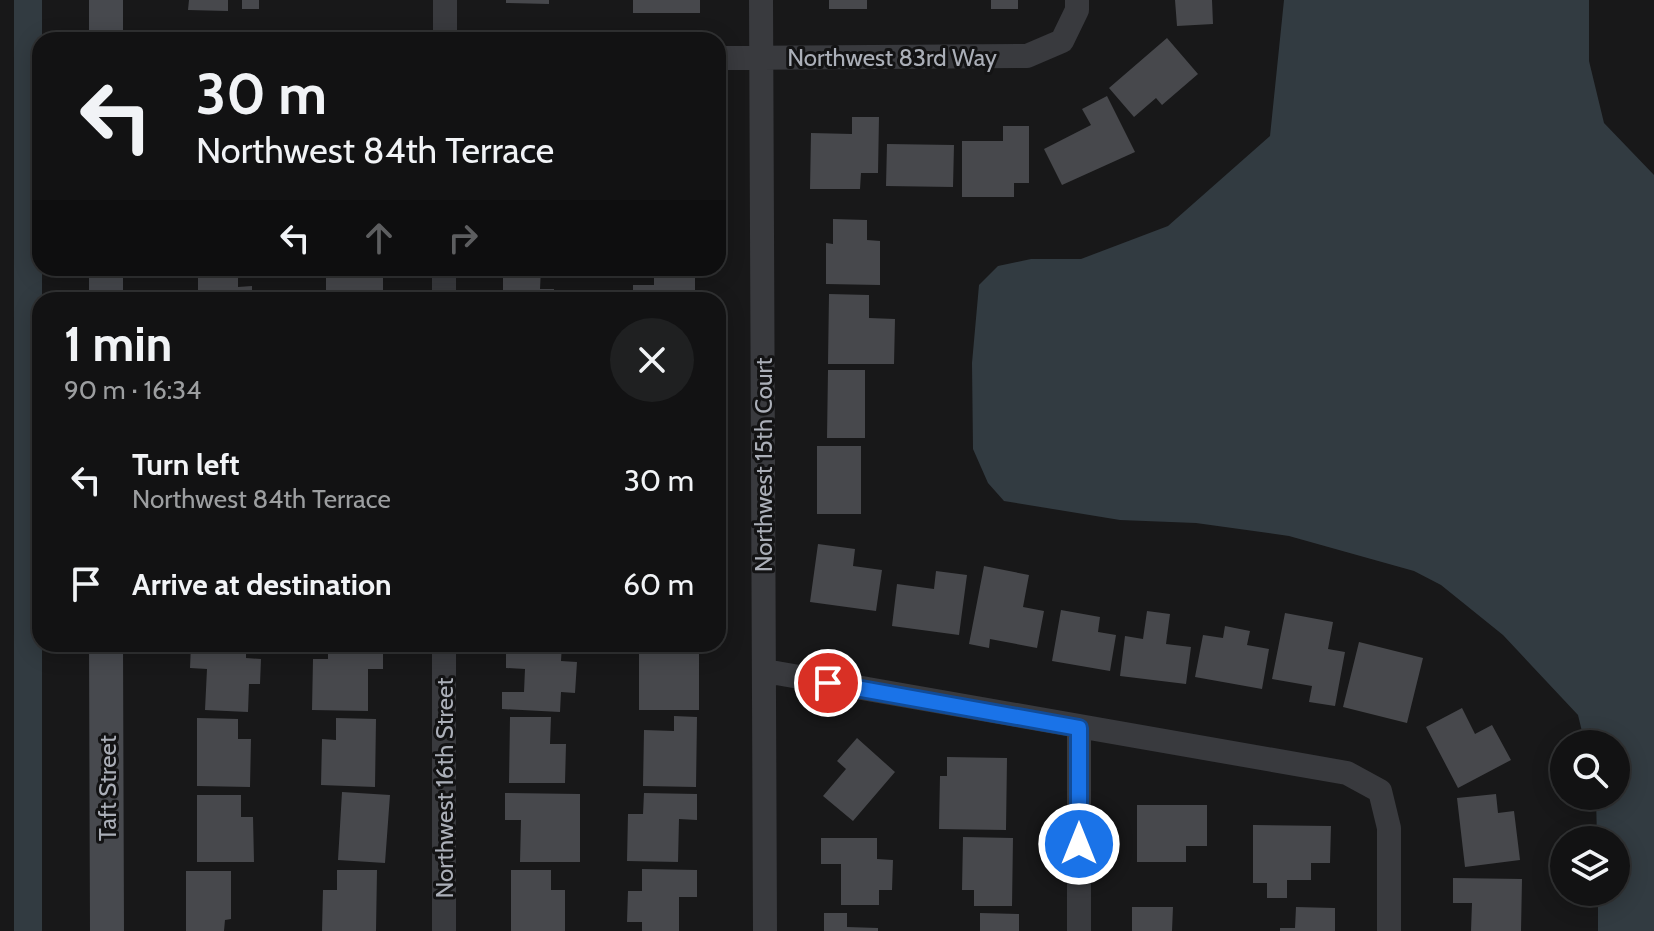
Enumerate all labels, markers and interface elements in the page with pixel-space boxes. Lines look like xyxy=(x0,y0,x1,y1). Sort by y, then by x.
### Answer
street label: Northwest 83rd Way xyxy=(787,43,997,72)
text: 30 m xyxy=(196,60,327,128)
icon: left xyxy=(64,64,168,168)
text: Northwest 84th Terrace xyxy=(196,128,554,172)
icon: left xyxy=(273,216,317,260)
icon: ahead xyxy=(357,216,401,260)
icon: right xyxy=(441,216,485,260)
text: 1 min xyxy=(64,315,172,373)
button: close xyxy=(610,318,694,402)
street label: Northwest 15th Court xyxy=(749,358,778,572)
text: 90 m · 16:34 xyxy=(64,374,201,406)
text: Turn left xyxy=(132,446,240,483)
icon: left xyxy=(64,458,108,502)
text: 30 m xyxy=(624,462,694,499)
text: Northwest 84th Terrace xyxy=(132,483,391,515)
icon: arrive xyxy=(64,562,108,606)
text: Arrive at destination xyxy=(132,566,392,603)
text: 60 m xyxy=(623,566,694,603)
pin xyxy=(794,649,862,717)
icon: arrive xyxy=(806,661,850,705)
street label: Northwest 16th Street xyxy=(430,678,459,898)
map controls xyxy=(1550,730,1630,906)
button: search xyxy=(1550,730,1630,810)
street label: Taft Street xyxy=(93,735,122,841)
position arrow xyxy=(1037,802,1121,886)
button: layers xyxy=(1550,826,1630,906)

